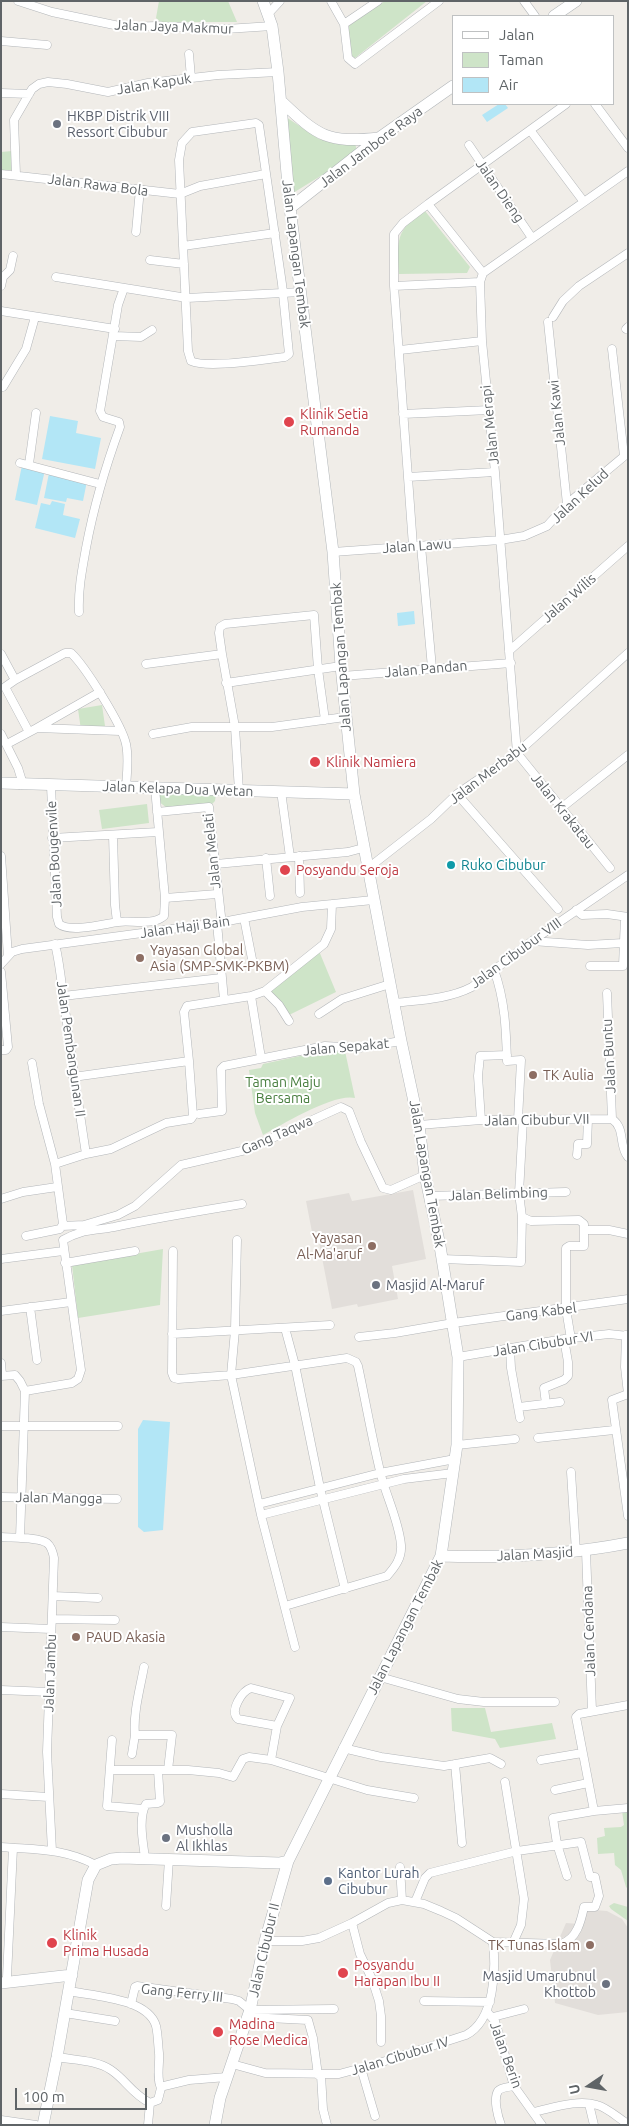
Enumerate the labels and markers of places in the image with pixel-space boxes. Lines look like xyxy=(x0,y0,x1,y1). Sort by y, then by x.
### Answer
place label: HKBP Distrik VIII Ressort Cibubur xyxy=(67,108,169,140)
marker: HKBP Distrik VIII Ressort Cibubur xyxy=(51,118,63,130)
place label: Klinik Setia Rumanda xyxy=(300,406,368,438)
marker: Klinik Setia Rumanda xyxy=(282,415,296,429)
place label: Klinik Namiera xyxy=(326,754,416,770)
marker: Klinik Namiera xyxy=(308,755,322,769)
place label: Ruko Cibubur xyxy=(461,857,546,873)
marker: Ruko Cibubur xyxy=(445,859,457,871)
place label: Posyandu Seroja xyxy=(296,862,399,878)
marker: Posyandu Seroja xyxy=(278,863,292,877)
place label: Yayasan Global Asia (SMP-SMK-PKBM) xyxy=(150,942,289,974)
marker: Yayasan Global Asia (SMP-SMK-PKBM) xyxy=(134,952,146,964)
place label: TK Aulia xyxy=(543,1067,594,1083)
marker: TK Aulia xyxy=(527,1069,539,1081)
place label: Yayasan Al-Ma'aruf xyxy=(297,1230,362,1262)
marker: Yayasan Al-Ma'aruf xyxy=(366,1240,378,1252)
place label: Masjid Al-Maruf xyxy=(386,1277,484,1293)
marker: Masjid Al-Maruf xyxy=(370,1279,382,1291)
place label: PAUD Akasia xyxy=(86,1629,166,1645)
marker: PAUD Akasia xyxy=(70,1631,82,1643)
place label: Musholla Al Ikhlas xyxy=(176,1822,233,1854)
marker: Musholla Al Ikhlas xyxy=(160,1832,172,1844)
place label: Kantor Lurah Cibubur xyxy=(338,1865,419,1898)
marker: Kantor Lurah Cibubur xyxy=(322,1875,334,1887)
place label: Klinik Prima Husada xyxy=(63,1927,149,1960)
marker: Klinik Prima Husada xyxy=(45,1936,59,1950)
place label: TK Tunas Islam xyxy=(488,1937,580,1953)
marker: TK Tunas Islam xyxy=(584,1939,596,1951)
place label: Posyandu Harapan Ibu II xyxy=(354,1957,440,1990)
marker: Posyandu Harapan Ibu II xyxy=(336,1966,350,1980)
place label: Masjid Umarubnul Khottob xyxy=(482,1968,596,2000)
marker: Masjid Umarubnul Khottob xyxy=(600,1978,612,1990)
place label: Madina Rose Medica xyxy=(229,2016,308,2048)
marker: Madina Rose Medica xyxy=(211,2025,225,2039)

